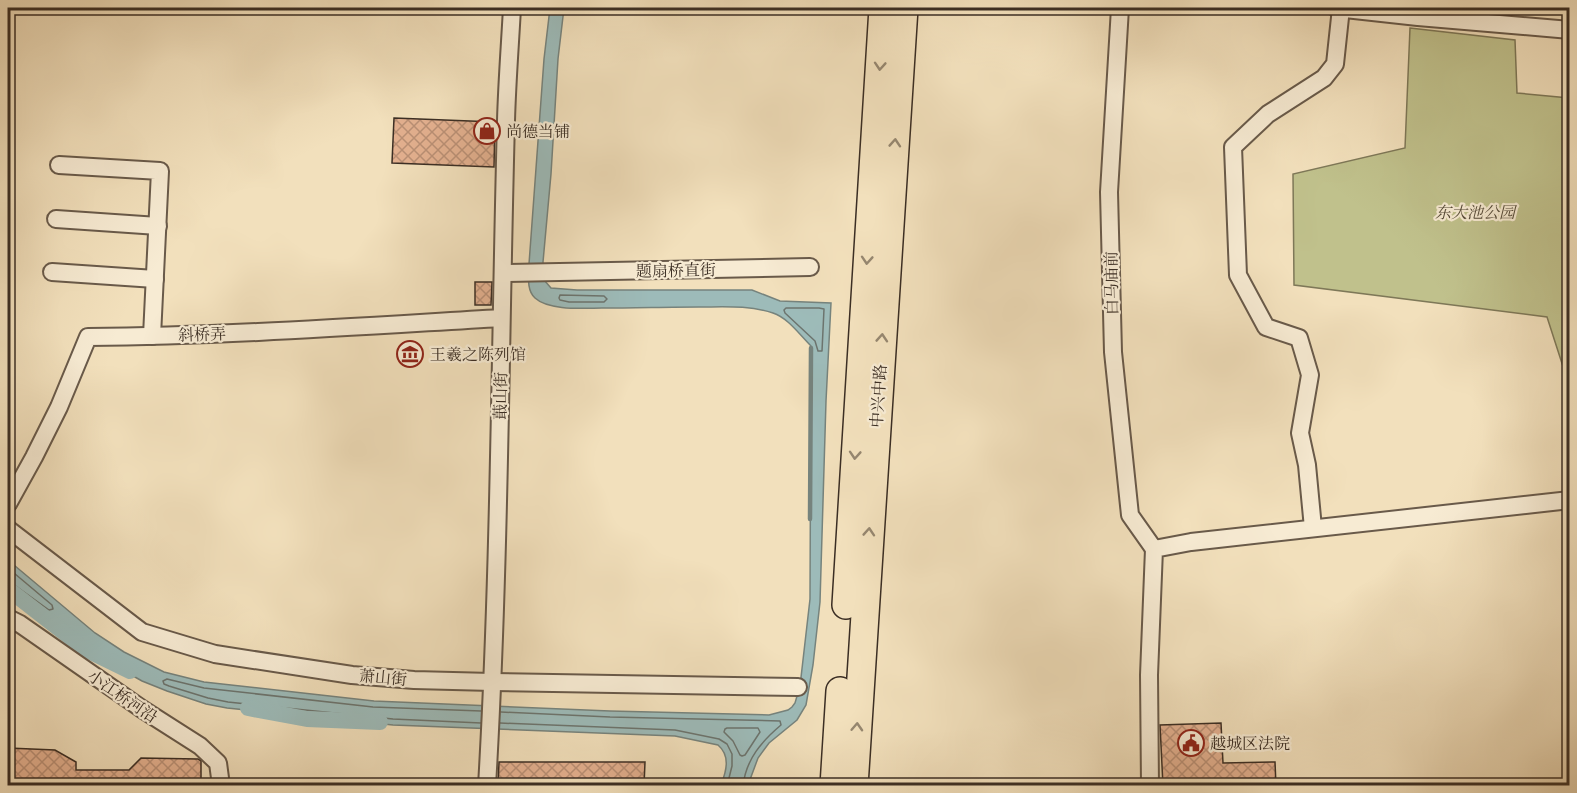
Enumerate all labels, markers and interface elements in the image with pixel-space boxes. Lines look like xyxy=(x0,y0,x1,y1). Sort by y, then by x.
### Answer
one-way arrow xyxy=(873,61,886,70)
shop icon: 尚德当铺 xyxy=(472,116,502,146)
place label: 尚德当铺 xyxy=(506,122,570,144)
one-way arrow xyxy=(888,139,901,148)
park label: 东大池公园 xyxy=(1435,203,1518,225)
street label: 白马庙前 xyxy=(1101,251,1125,315)
one-way arrow xyxy=(861,256,874,265)
street label: 题扇桥直街 xyxy=(636,260,716,284)
street label: 斜桥弄 xyxy=(178,324,226,348)
one-way arrow xyxy=(875,333,888,342)
museum icon: 王羲之陈列馆 xyxy=(395,339,425,369)
place label: 王羲之陈列馆 xyxy=(430,345,526,367)
street label: 中兴中路 xyxy=(867,363,893,429)
street label: 蕺山街 xyxy=(491,372,513,420)
one-way arrow xyxy=(849,451,862,460)
one-way arrow xyxy=(863,528,876,537)
street label: 小江桥河沿 xyxy=(83,666,161,729)
street label: 萧山街 xyxy=(358,666,408,692)
one-way arrow xyxy=(850,723,863,732)
public building icon: 越城区法院 xyxy=(1176,728,1206,758)
place label: 越城区法院 xyxy=(1210,734,1290,756)

